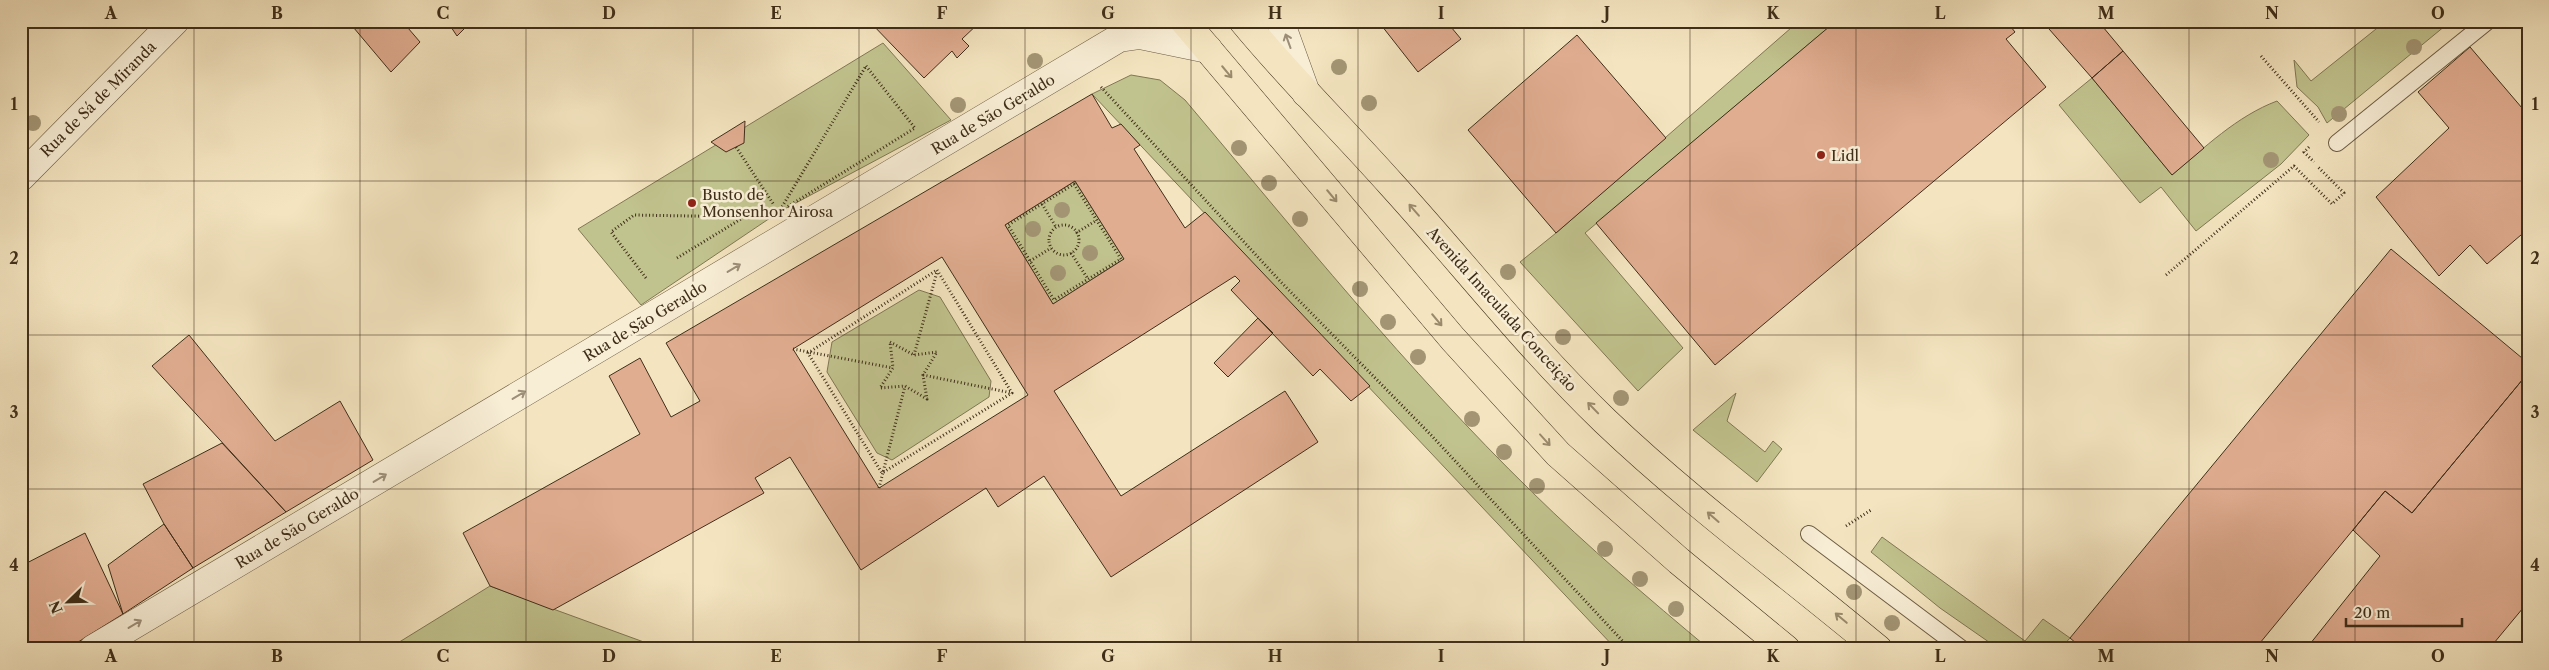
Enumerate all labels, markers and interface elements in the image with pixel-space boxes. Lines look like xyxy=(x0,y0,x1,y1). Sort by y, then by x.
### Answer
text: A xyxy=(104,3,118,23)
text: B xyxy=(271,3,283,23)
text: C xyxy=(437,3,449,23)
text: D xyxy=(602,3,616,23)
text: E xyxy=(770,3,782,23)
text: F xyxy=(937,3,948,23)
text: G xyxy=(1101,3,1115,23)
text: H xyxy=(1268,3,1282,23)
text: I xyxy=(1438,3,1445,23)
text: J xyxy=(1601,3,1610,23)
text: K xyxy=(1767,3,1781,23)
text: L xyxy=(1934,3,1946,23)
text: M xyxy=(2098,3,2115,23)
text: N xyxy=(2265,3,2279,23)
text: O xyxy=(2431,3,2445,23)
one-way arrow xyxy=(1283,34,1292,50)
street label: Rua de Sá de Miranda xyxy=(36,37,160,161)
one-way arrow xyxy=(1221,65,1232,78)
street label: Rua de São Geraldo xyxy=(928,70,1058,158)
text: 1 xyxy=(10,94,18,114)
text: 1 xyxy=(2531,94,2539,114)
place label: Lidl xyxy=(1831,146,1860,165)
marker: Lidl xyxy=(1815,149,1827,161)
place label: Busto de Monsenhor Airosa xyxy=(702,185,833,221)
one-way arrow xyxy=(1326,189,1337,202)
marker: Busto de Monsenhor Airosa xyxy=(686,197,698,209)
one-way arrow xyxy=(1408,203,1419,216)
street label: Avenida Imaculada Conceição xyxy=(1422,222,1581,395)
text: 2 xyxy=(9,248,19,268)
text: 2 xyxy=(2530,248,2540,268)
one-way arrow xyxy=(727,262,741,272)
street label: Rua de São Geraldo xyxy=(580,277,710,365)
one-way arrow xyxy=(1431,313,1442,326)
one-way arrow xyxy=(512,390,526,400)
text: 3 xyxy=(9,402,19,422)
one-way arrow xyxy=(1586,402,1599,414)
text: 3 xyxy=(2530,402,2540,422)
one-way arrow xyxy=(1540,434,1551,447)
one-way arrow xyxy=(372,473,386,483)
street label: Rua de São Geraldo xyxy=(232,484,362,572)
one-way arrow xyxy=(1707,511,1720,522)
text: 4 xyxy=(9,555,19,575)
text: 4 xyxy=(2530,555,2540,575)
north arrow xyxy=(42,578,92,628)
scale bar xyxy=(2346,595,2463,627)
text: N xyxy=(45,598,67,616)
text: 20 m xyxy=(2354,603,2390,622)
one-way arrow xyxy=(1834,612,1847,623)
one-way arrow xyxy=(127,618,141,628)
text: A xyxy=(104,646,118,666)
text: B xyxy=(271,646,283,666)
text: C xyxy=(437,646,449,666)
text: D xyxy=(602,646,616,666)
text: E xyxy=(770,646,782,666)
text: F xyxy=(937,646,948,666)
text: G xyxy=(1101,646,1115,666)
text: H xyxy=(1268,646,1282,666)
text: I xyxy=(1438,646,1445,666)
text: J xyxy=(1601,646,1610,666)
text: K xyxy=(1767,646,1781,666)
text: L xyxy=(1934,646,1946,666)
text: M xyxy=(2098,646,2115,666)
text: N xyxy=(2265,646,2279,666)
text: O xyxy=(2431,646,2445,666)

